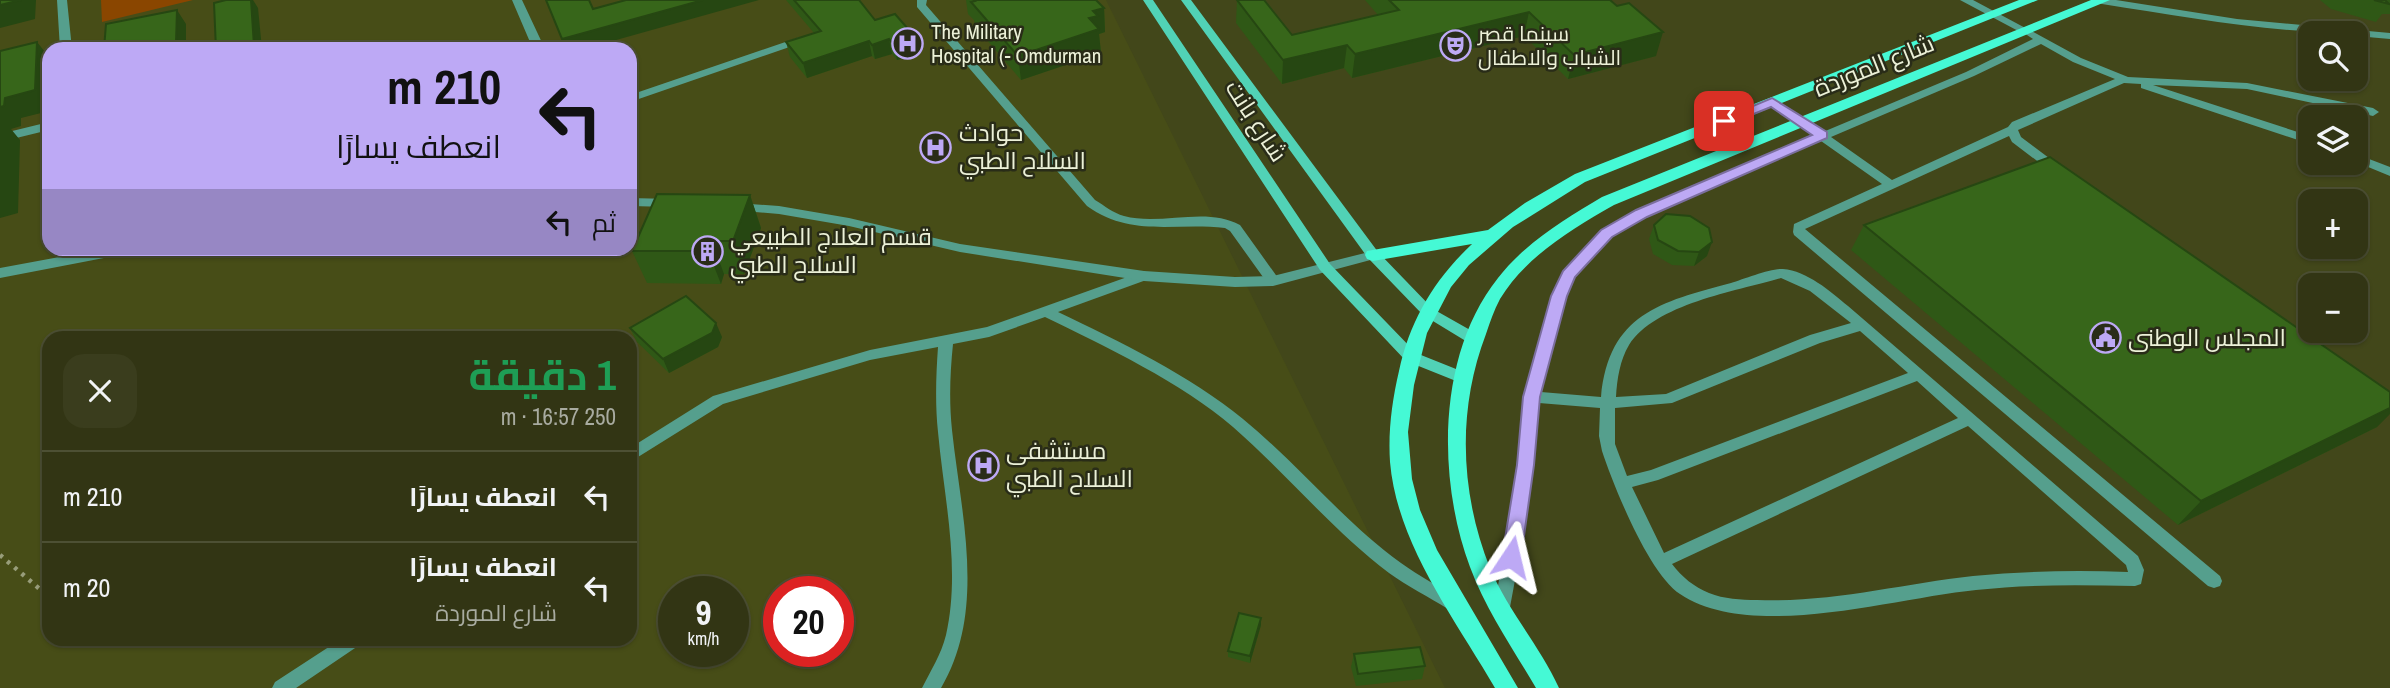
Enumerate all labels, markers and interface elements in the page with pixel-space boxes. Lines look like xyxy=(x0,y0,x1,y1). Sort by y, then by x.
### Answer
place label: The Military Hospital (- Omdurman xyxy=(931,17,1101,70)
place label: سينما قصر الشباب والاطفال xyxy=(1477,19,1621,72)
map controls xyxy=(2298,21,2368,343)
button: search xyxy=(2298,21,2368,91)
street label: شارع الموردة xyxy=(1809,26,1939,105)
hospital icon: The Military Hospital (- Omdurman xyxy=(891,27,925,61)
theatre icon: سينما قصر الشباب والاطفال xyxy=(1438,29,1472,63)
text: 210 m xyxy=(387,53,501,119)
icon: left xyxy=(525,70,616,161)
street label: شارع بانت xyxy=(1218,73,1295,168)
pin xyxy=(1694,91,1754,151)
icon: arrive xyxy=(1705,102,1743,140)
button: layers xyxy=(2298,105,2368,175)
place label: حوادث السلاح الطبي xyxy=(959,116,1086,180)
text: انعطف يسارًا xyxy=(336,125,501,168)
hospital icon: حوادث السلاح الطبي xyxy=(919,130,953,164)
button: + xyxy=(2298,189,2368,259)
icon: left xyxy=(540,203,578,241)
text: ثم xyxy=(592,205,616,240)
place label: قسم العلاج الطبيعي السلاح الطبي xyxy=(730,220,932,284)
building icon: قسم العلاج الطبيعي السلاح الطبي xyxy=(690,234,724,268)
button: − xyxy=(2298,273,2368,343)
public building icon: المجلس الوطنى xyxy=(2088,321,2122,355)
place label: المجلس الوطنى xyxy=(2128,321,2286,353)
text: 1 دقيقة xyxy=(469,347,616,403)
button: close xyxy=(63,354,137,428)
text: 250 m · 16:57 xyxy=(501,401,616,432)
place label: مستشفى السلاح الطبي xyxy=(1006,434,1133,498)
hospital icon: مستشفى السلاح الطبي xyxy=(966,448,1000,482)
icon: left xyxy=(578,478,616,516)
text: 210 m xyxy=(63,479,122,514)
text: انعطف يسارًا xyxy=(409,479,557,514)
position arrow xyxy=(1474,520,1548,594)
text: انعطف يسارًا xyxy=(409,549,557,584)
icon: left xyxy=(578,569,616,607)
text: 20 m xyxy=(63,570,110,605)
speed limit sign: 20 xyxy=(763,576,854,667)
text: 9 xyxy=(696,589,711,636)
text: شارع الموردة xyxy=(435,597,557,628)
text: km/h xyxy=(688,626,720,651)

